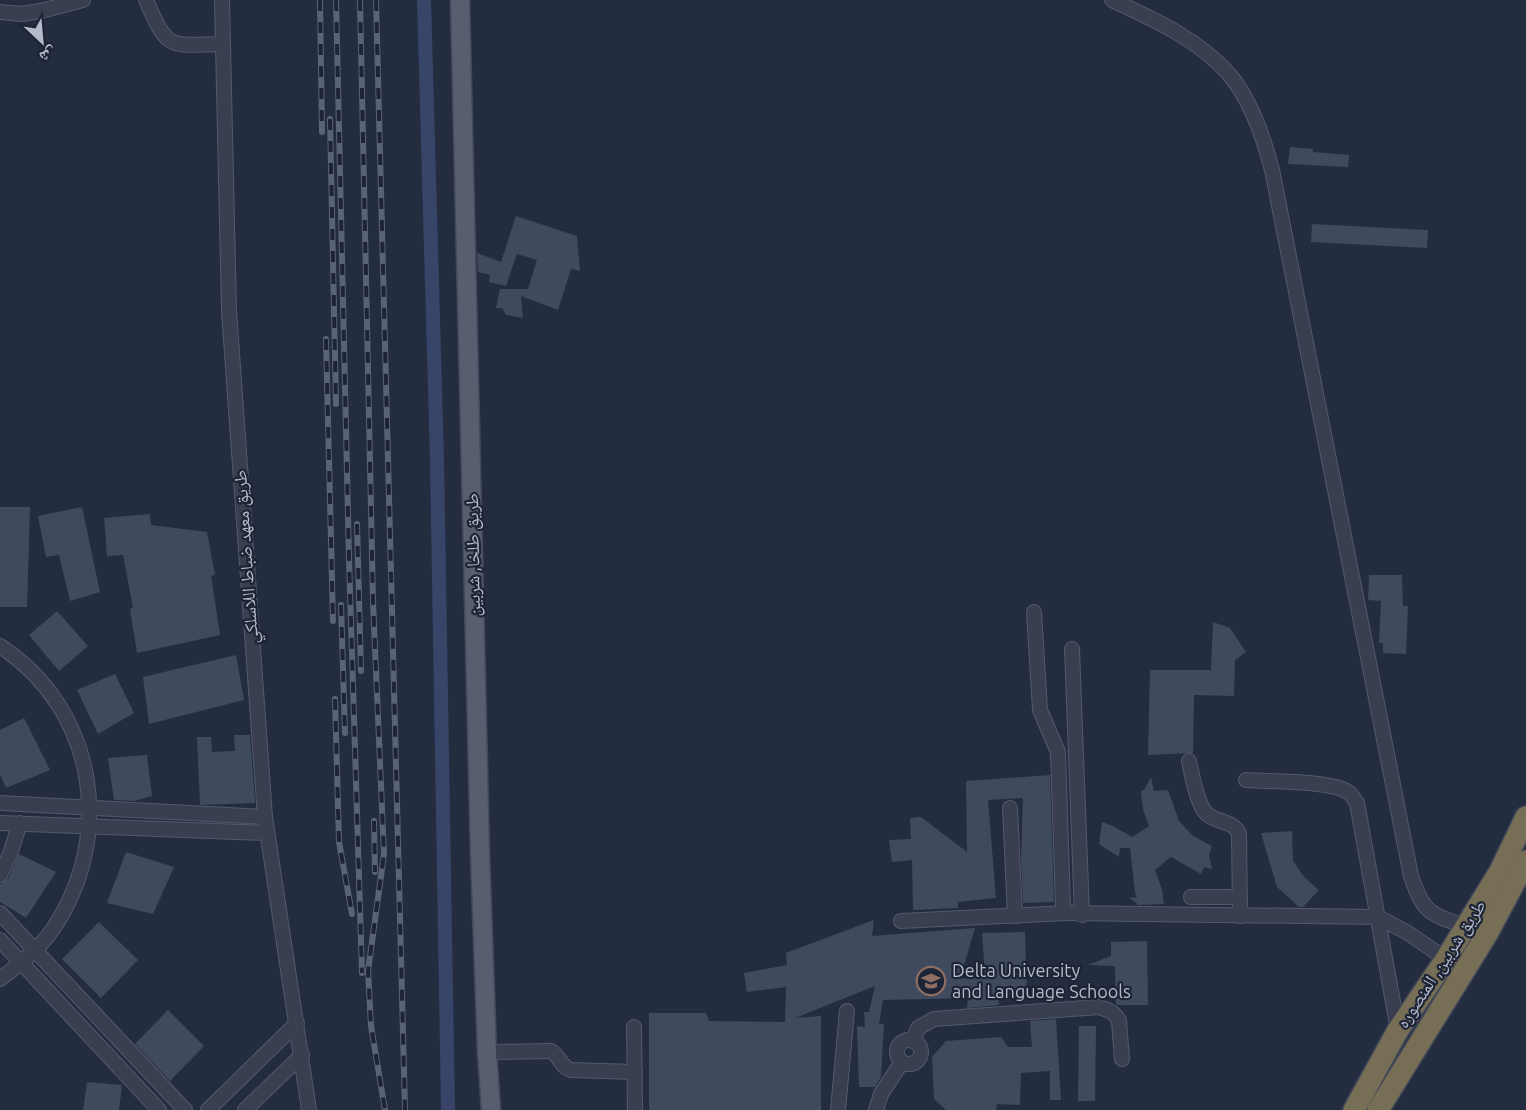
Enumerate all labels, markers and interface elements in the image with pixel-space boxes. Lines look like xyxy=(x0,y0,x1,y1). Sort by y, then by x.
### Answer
north arrow xyxy=(12,12,72,72)
text: ش xyxy=(37,43,60,67)
street label: طريق معهد ضباط اللاسلكي xyxy=(229,469,267,645)
street label: طريق طلخا, شربين xyxy=(461,493,485,617)
street label: طريق شربين, المنصوره xyxy=(1391,896,1491,1032)
place label: Delta University and Language Schools xyxy=(952,960,1131,1001)
school or university icon: Delta University and Language Schools xyxy=(915,965,947,997)

